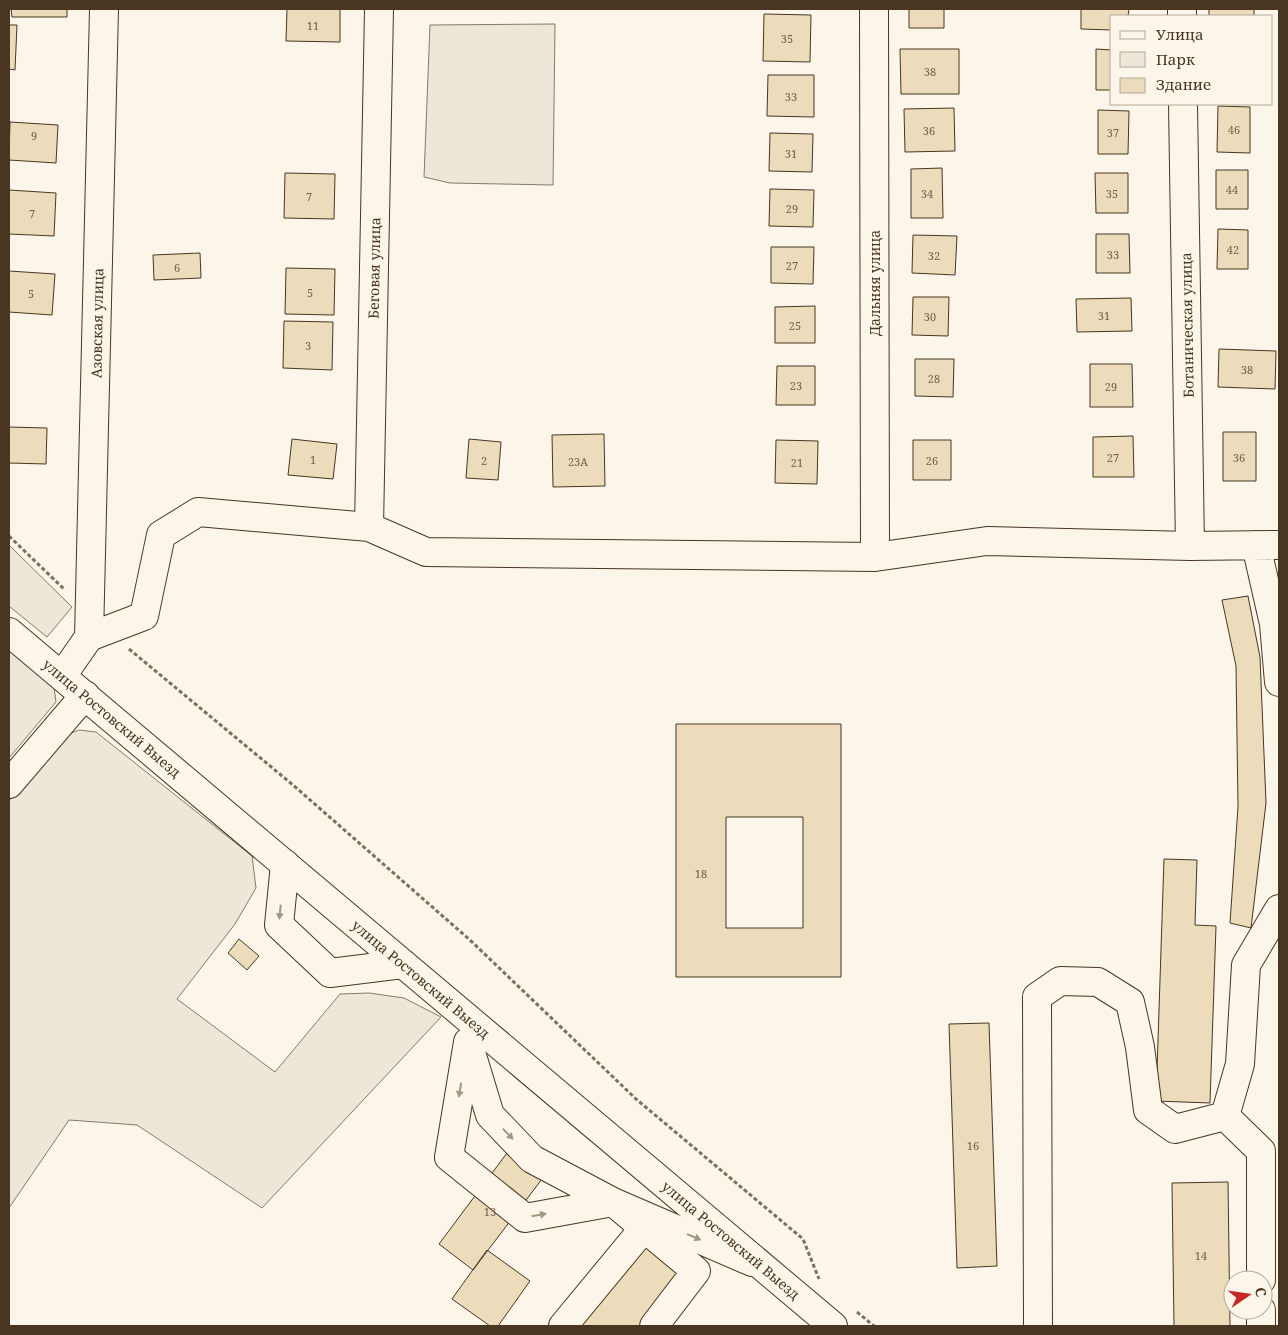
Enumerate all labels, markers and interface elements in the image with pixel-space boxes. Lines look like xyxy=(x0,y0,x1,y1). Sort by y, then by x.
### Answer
legend xyxy=(1110,15,1273,105)
house number: 11 xyxy=(307,18,319,33)
text: Улица xyxy=(1156,24,1204,44)
house number: 35 xyxy=(781,31,793,46)
text: Парк xyxy=(1156,49,1195,69)
house number: 38 xyxy=(924,64,936,79)
text: Здание xyxy=(1156,74,1211,94)
house number: 33 xyxy=(785,89,797,104)
house number: 46 xyxy=(1228,122,1240,137)
house number: 36 xyxy=(923,123,935,138)
house number: 37 xyxy=(1107,125,1119,140)
house number: 9 xyxy=(31,128,37,143)
house number: 31 xyxy=(785,146,797,161)
house number: 44 xyxy=(1226,182,1238,197)
house number: 34 xyxy=(921,186,933,201)
house number: 35 xyxy=(1106,186,1118,201)
house number: 7 xyxy=(306,189,312,204)
house number: 29 xyxy=(786,201,798,216)
house number: 7 xyxy=(29,206,35,221)
street label: Беговая улица xyxy=(364,217,384,319)
street label: Дальняя улица xyxy=(865,230,884,336)
house number: 42 xyxy=(1227,242,1239,257)
house number: 33 xyxy=(1107,247,1119,262)
house number: 32 xyxy=(928,248,940,263)
street label: Ботаническая улица xyxy=(1176,252,1198,398)
house number: 27 xyxy=(786,258,798,273)
house number: 6 xyxy=(174,260,180,275)
street label: Азовская улица xyxy=(87,268,107,378)
house number: 5 xyxy=(307,285,313,300)
house number: 5 xyxy=(28,286,34,301)
house number: 31 xyxy=(1098,308,1110,323)
house number: 30 xyxy=(924,309,936,324)
house number: 25 xyxy=(789,318,801,333)
house number: 3 xyxy=(305,338,311,353)
house number: 38 xyxy=(1241,362,1253,377)
house number: 28 xyxy=(928,371,940,386)
house number: 23 xyxy=(790,378,802,393)
house number: 29 xyxy=(1105,379,1117,394)
house number: 27 xyxy=(1107,450,1119,465)
house number: 36 xyxy=(1233,450,1245,465)
house number: 1 xyxy=(310,452,316,467)
house number: 2 xyxy=(481,453,487,468)
house number: 26 xyxy=(926,453,938,468)
house number: 23А xyxy=(568,454,588,469)
house number: 21 xyxy=(791,455,803,470)
street label: улица Ростовский Выезд xyxy=(39,655,185,782)
house number: 18 xyxy=(695,866,707,881)
one-way arrow xyxy=(276,905,284,921)
street label: улица Ростовский Выезд xyxy=(348,916,494,1043)
one-way arrow xyxy=(455,1082,463,1098)
one-way arrow xyxy=(502,1127,514,1139)
house number: 16 xyxy=(967,1138,979,1153)
street label: улица Ростовский Выезд xyxy=(658,1177,804,1304)
house number: 13 xyxy=(484,1204,496,1219)
one-way arrow xyxy=(532,1211,548,1219)
one-way arrow xyxy=(687,1233,702,1241)
house number: 14 xyxy=(1195,1248,1207,1263)
north arrow xyxy=(1223,1270,1273,1320)
text: С xyxy=(1251,1285,1271,1299)

